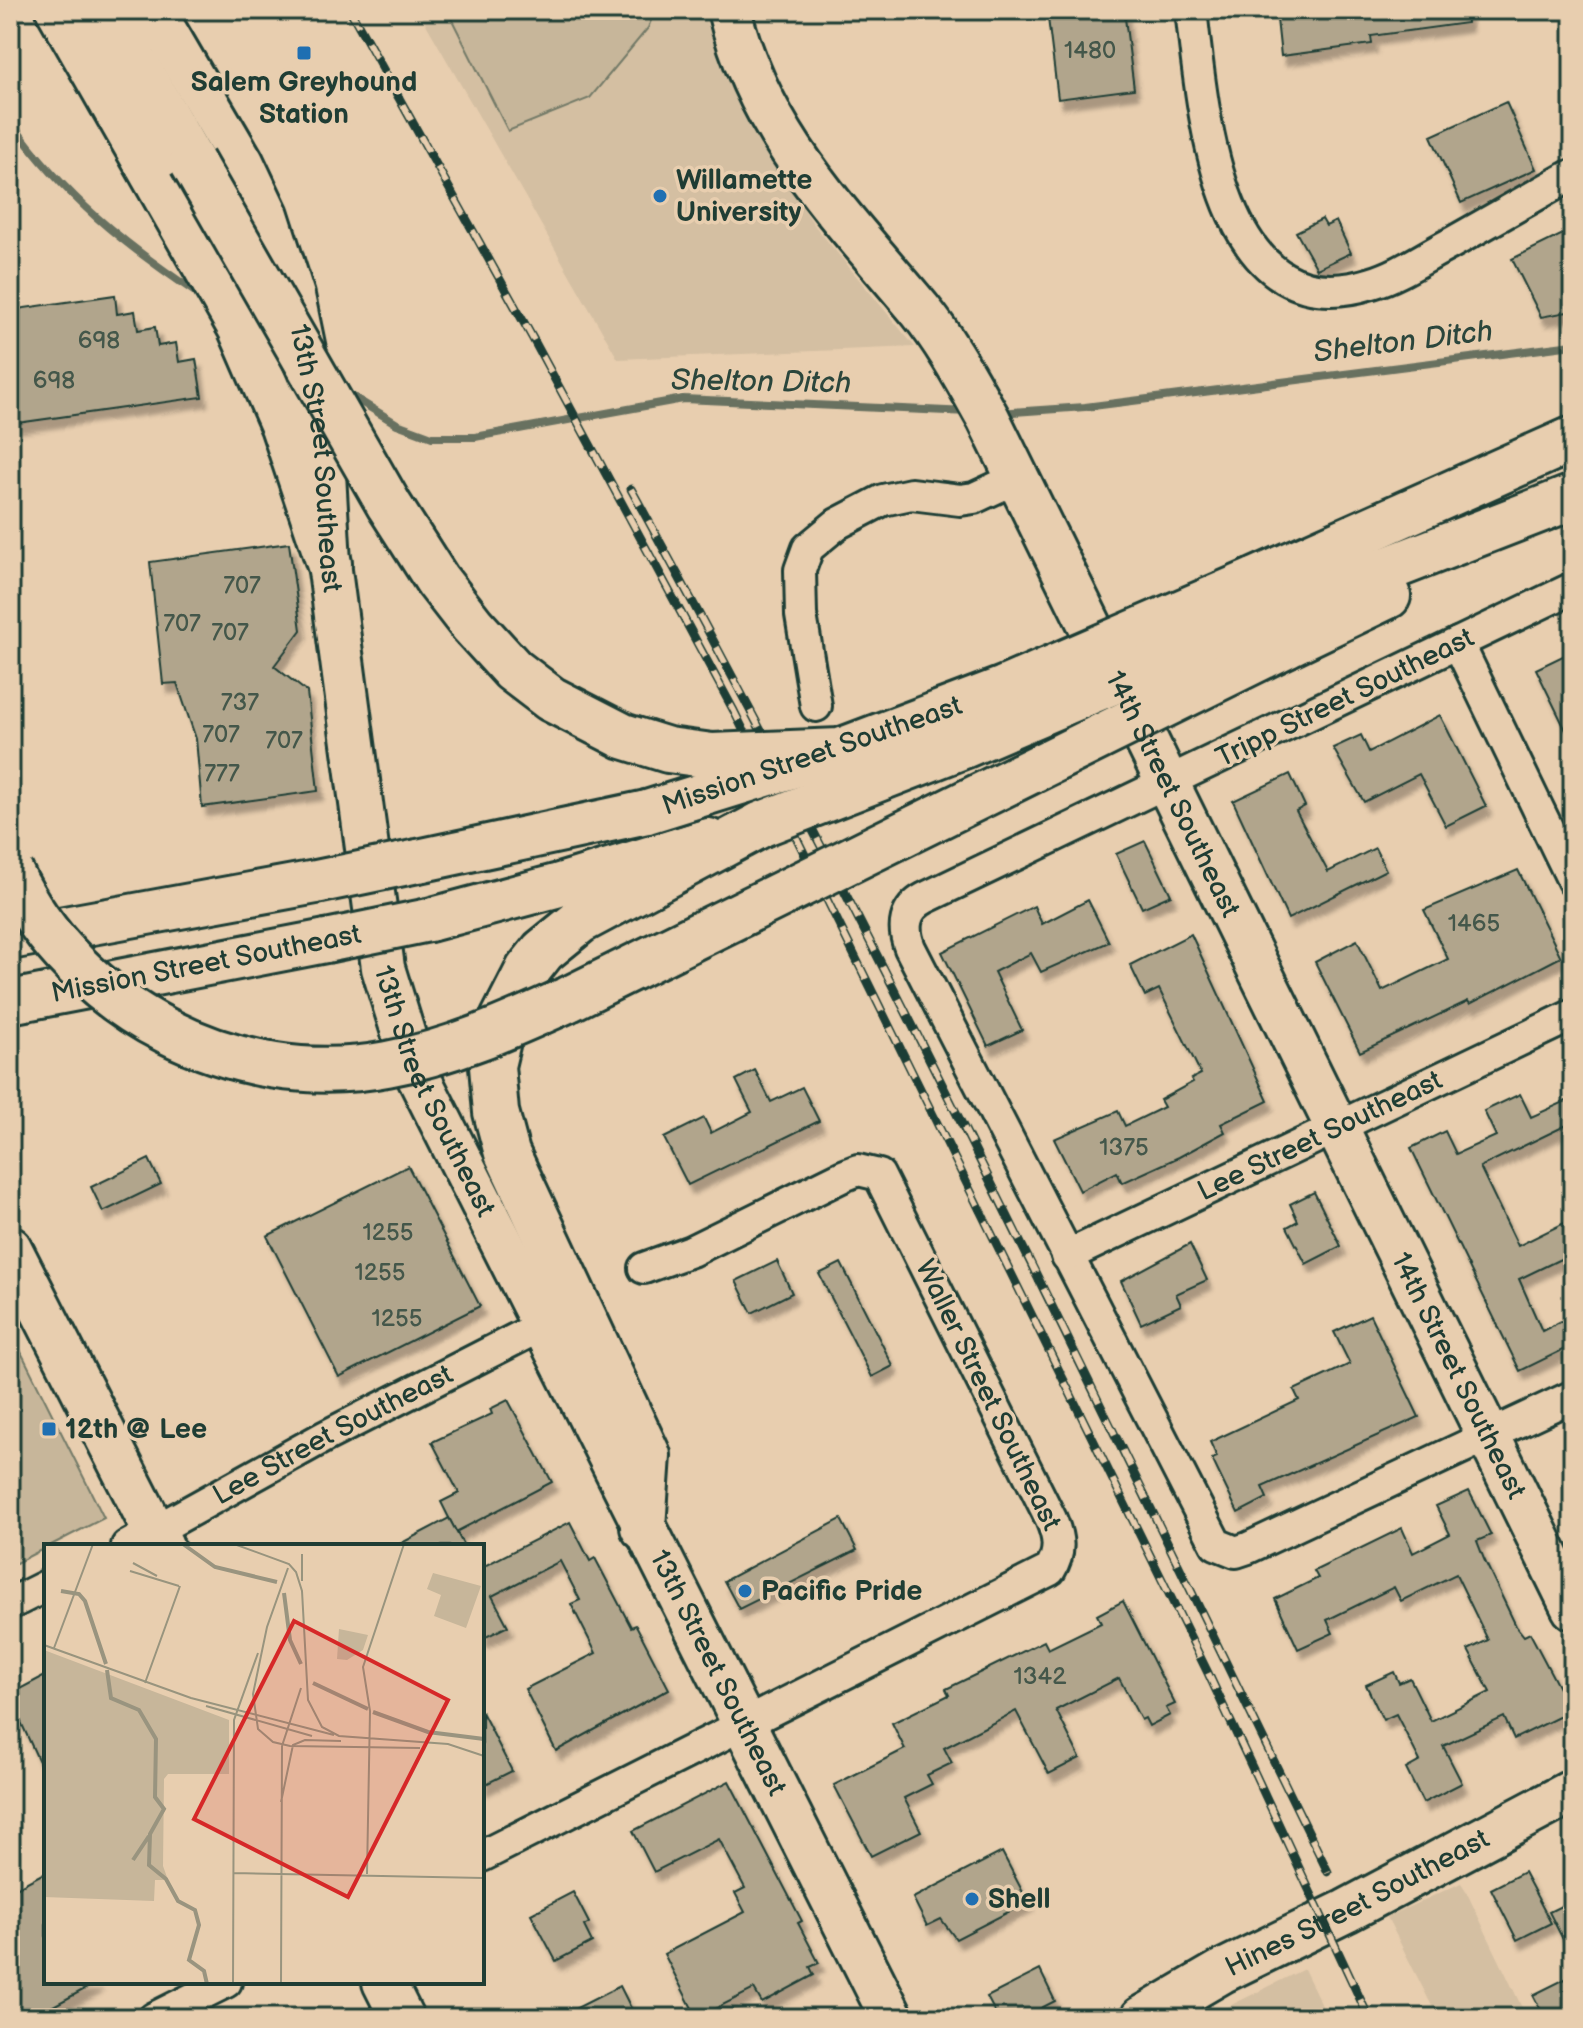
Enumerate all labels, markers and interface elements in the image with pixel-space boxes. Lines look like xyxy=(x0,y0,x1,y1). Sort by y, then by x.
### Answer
house number: 1480 xyxy=(1064,36,1116,65)
marker: Salem Greyhound Station xyxy=(295,44,313,62)
place label: Salem Greyhound Station xyxy=(191,66,417,131)
place label: Willamette University xyxy=(676,164,812,229)
marker: Willamette University xyxy=(651,187,669,205)
water label: Shelton Ditch xyxy=(1311,313,1495,371)
street label: 13th Street Southeast xyxy=(283,321,349,595)
house number: 698 xyxy=(78,326,120,355)
water label: Shelton Ditch xyxy=(670,362,852,402)
house number: 698 xyxy=(33,366,75,395)
house number: 707 xyxy=(223,571,261,600)
house number: 707 xyxy=(163,609,201,638)
house number: 707 xyxy=(211,618,249,647)
street label: Tripp Street Southeast xyxy=(1211,621,1480,775)
street label: 14th Street Southeast xyxy=(1098,665,1247,923)
house number: 737 xyxy=(221,688,259,717)
street label: Mission Street Southeast xyxy=(658,689,967,823)
house number: 707 xyxy=(202,720,240,749)
house number: 707 xyxy=(265,726,303,755)
house number: 777 xyxy=(204,759,240,788)
house number: 1465 xyxy=(1448,909,1500,938)
street label: Mission Street Southeast xyxy=(48,918,364,1010)
street label: 13th Street Southeast xyxy=(367,961,503,1222)
street label: Lee Street Southeast xyxy=(1192,1063,1448,1208)
house number: 1375 xyxy=(1099,1133,1149,1162)
house number: 1255 xyxy=(363,1218,413,1247)
street label: 14th Street Southeast xyxy=(1384,1247,1533,1504)
street label: Waller Street Southeast xyxy=(908,1254,1068,1536)
house number: 1255 xyxy=(355,1258,405,1287)
house number: 1255 xyxy=(372,1304,422,1333)
street label: Lee Street Southeast xyxy=(207,1357,458,1512)
place label: 12th @ Lee xyxy=(65,1413,207,1446)
marker: 12th @ Lee xyxy=(40,1420,58,1438)
inset map xyxy=(44,1544,484,1984)
street label: 13th Street Southeast xyxy=(643,1544,794,1801)
place label: Pacific Pride xyxy=(761,1575,922,1608)
marker: Pacific Pride xyxy=(736,1582,754,1600)
house number: 1342 xyxy=(1014,1662,1066,1691)
street label: Hines Street Southeast xyxy=(1220,1822,1495,1984)
place label: Shell xyxy=(988,1883,1050,1916)
marker: Shell xyxy=(963,1890,981,1908)

